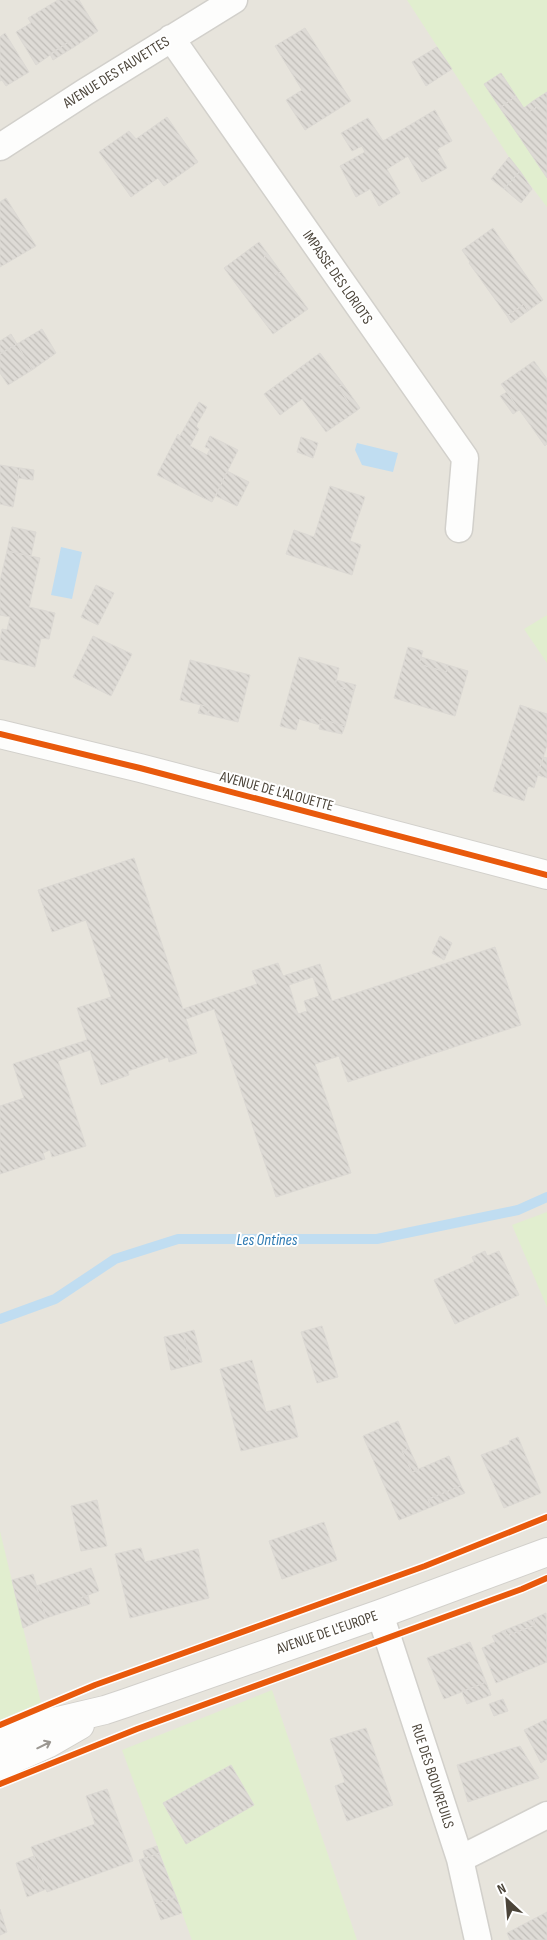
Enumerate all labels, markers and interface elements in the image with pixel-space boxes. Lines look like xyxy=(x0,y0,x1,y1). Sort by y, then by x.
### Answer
street label: AVENUE DES FAUVETTES xyxy=(59,32,173,113)
street label: IMPASSE DES LORIOTS xyxy=(298,227,377,328)
street label: AVENUE DE L'ALOUETTE xyxy=(217,767,336,816)
water label: Les Ontines xyxy=(237,1231,298,1250)
street label: AVENUE DE L'EUROPE xyxy=(273,1606,380,1659)
street label: RUE DES BOUVREUILS xyxy=(407,1721,458,1831)
one-way arrow xyxy=(36,1740,51,1749)
north arrow xyxy=(482,1875,532,1925)
text: N xyxy=(494,1879,509,1898)

